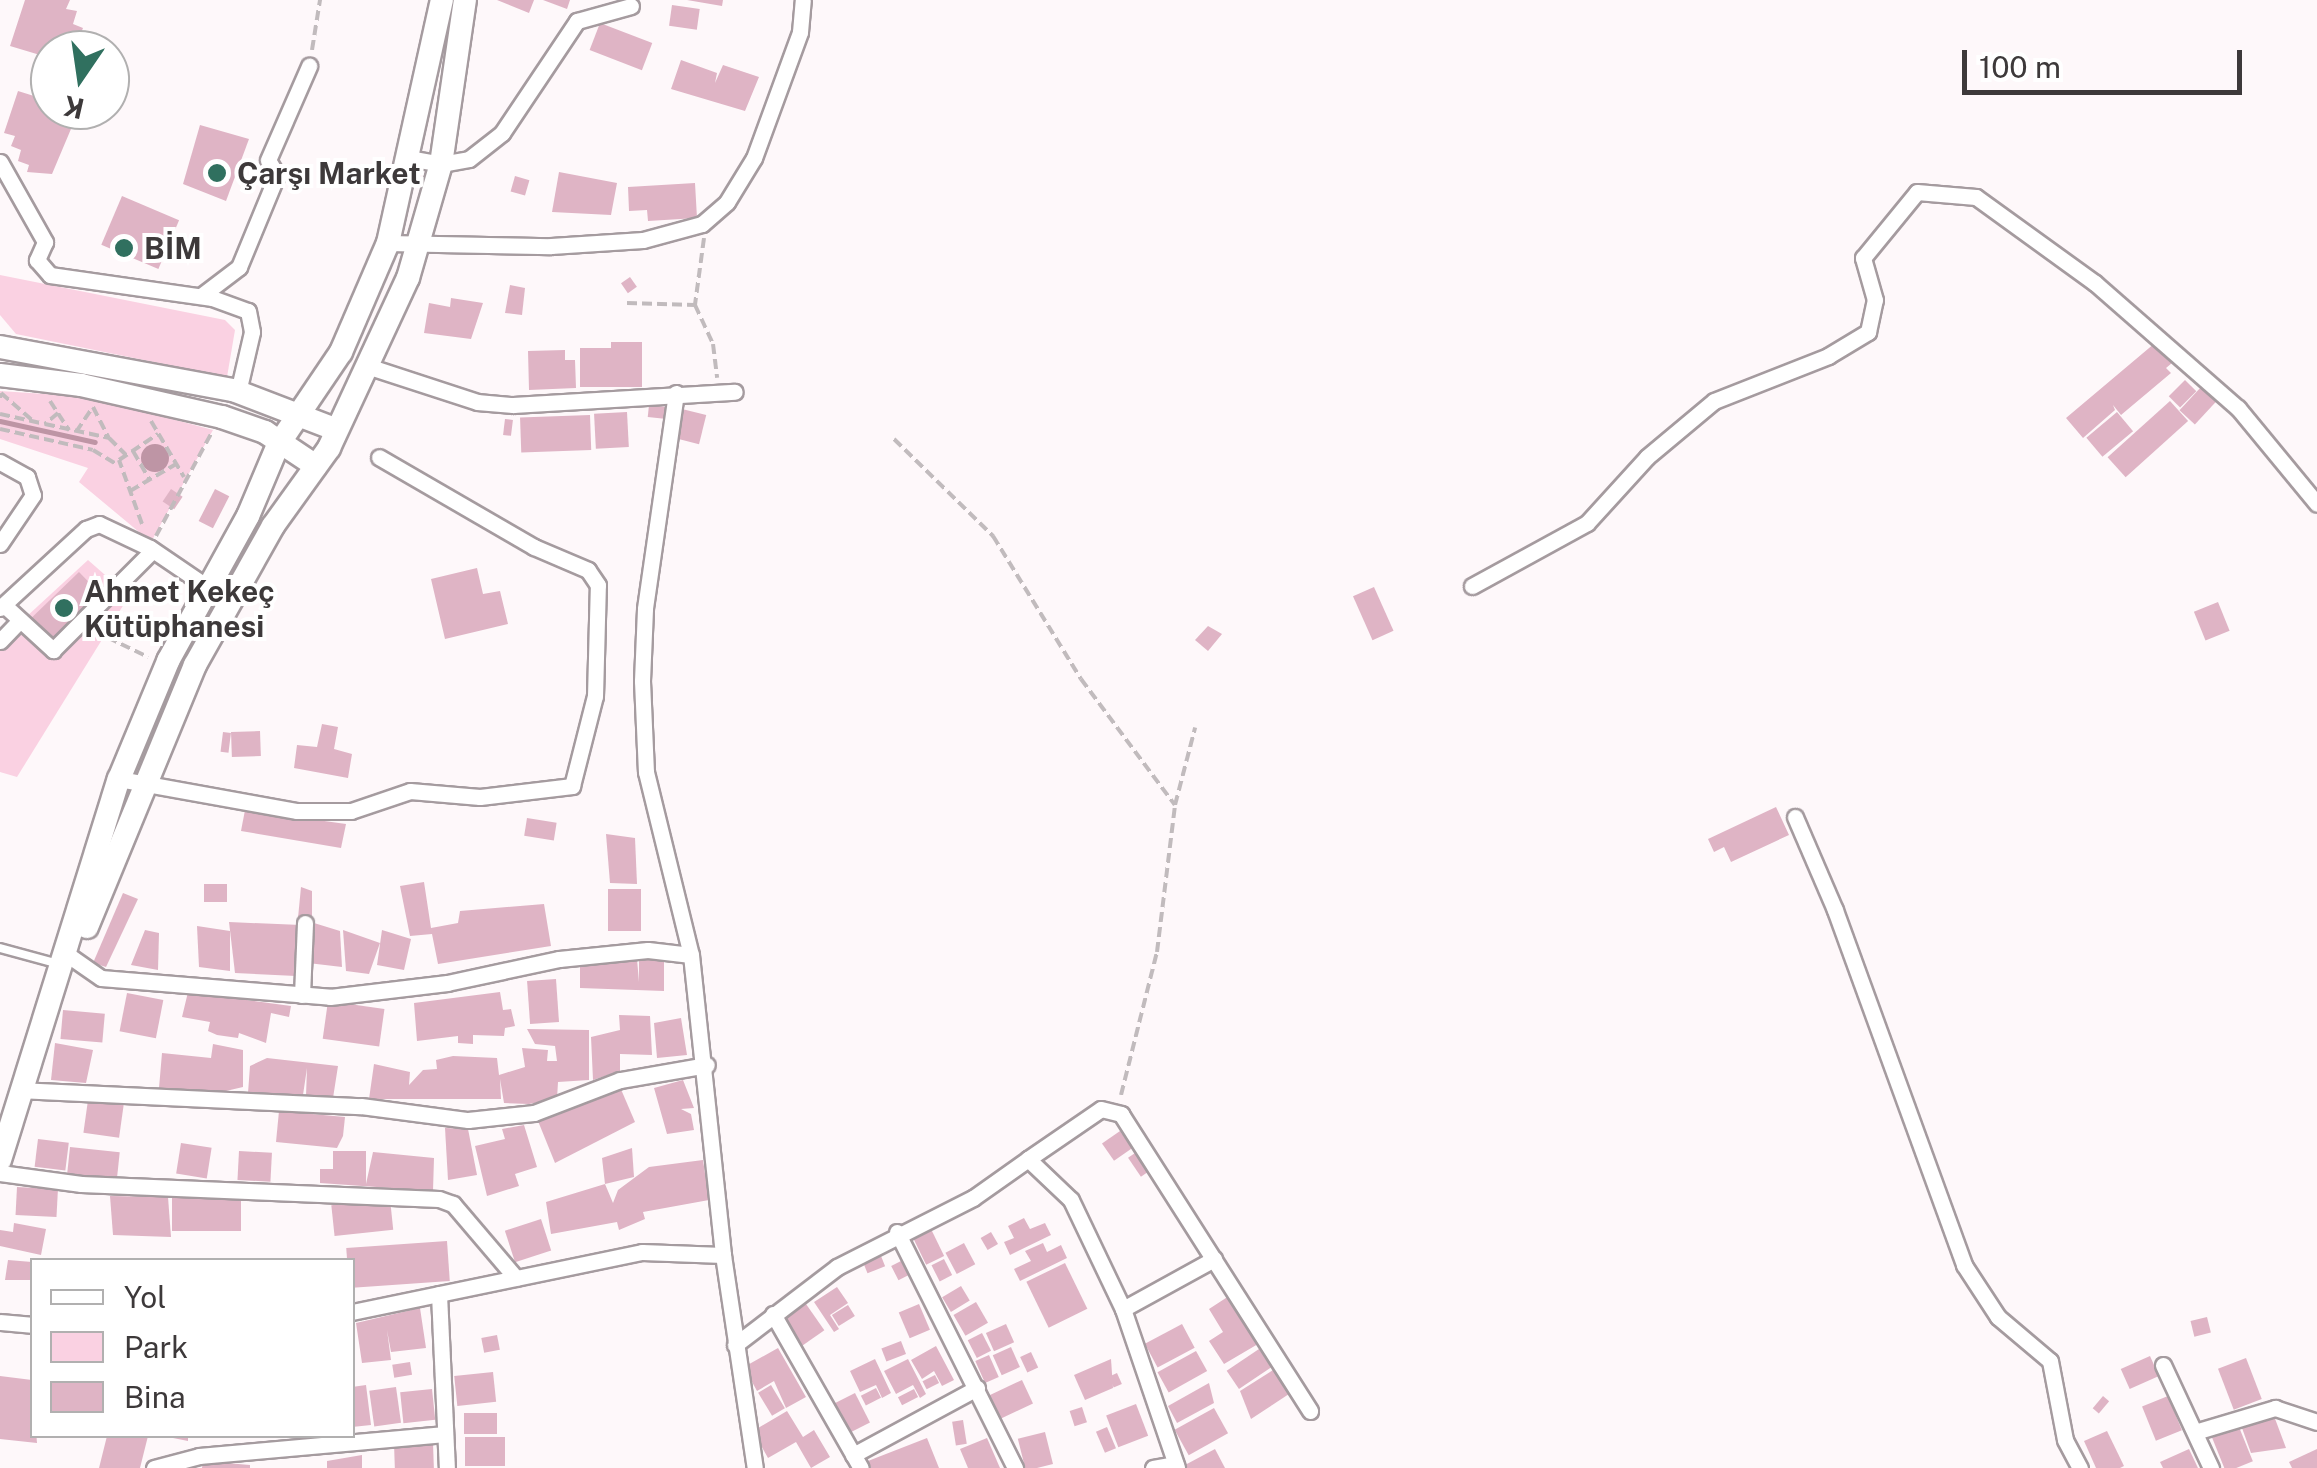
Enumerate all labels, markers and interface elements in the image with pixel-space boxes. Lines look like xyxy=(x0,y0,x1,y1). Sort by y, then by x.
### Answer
north arrow xyxy=(30,30,130,130)
scale bar xyxy=(1967,30,2247,92)
text: 100 m xyxy=(1979,49,2061,85)
text: K xyxy=(60,89,87,126)
place label: Çarşı Market xyxy=(237,155,421,191)
marker: Çarşı Market xyxy=(206,162,228,184)
place label: BİM xyxy=(144,230,202,266)
marker: BİM xyxy=(113,237,135,259)
place label: Ahmet Kekeç Kütüphanesi xyxy=(84,573,275,644)
marker: Ahmet Kekeç Kütüphanesi xyxy=(53,597,75,619)
legend xyxy=(30,1258,355,1438)
text: Yol xyxy=(124,1279,166,1315)
text: Park xyxy=(124,1329,188,1365)
text: Bina xyxy=(124,1379,186,1415)

